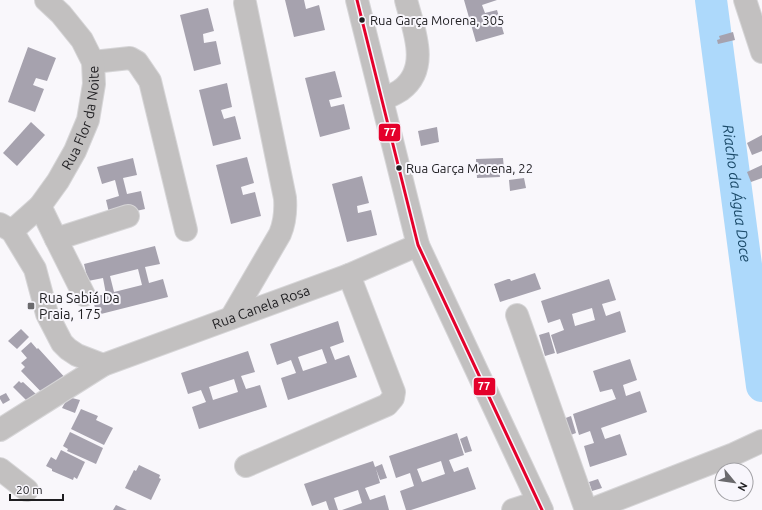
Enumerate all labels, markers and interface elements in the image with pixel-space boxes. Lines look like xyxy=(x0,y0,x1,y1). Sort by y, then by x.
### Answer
place label: Rua Garça Morena, 305 xyxy=(370,13,504,28)
marker: Rua Garça Morena, 305 xyxy=(357,15,367,25)
street label: Rua Flor da Noite xyxy=(58,65,102,172)
line badge: 77 xyxy=(378,123,401,142)
water label: Riacho da Água Doce xyxy=(720,124,755,263)
text: 77 xyxy=(384,126,396,138)
place label: Rua Garça Morena, 22 xyxy=(406,161,533,176)
marker: Rua Garça Morena, 22 xyxy=(394,163,404,173)
street label: Rua Canela Rosa xyxy=(210,282,312,332)
place label: Rua Sabiá Da Praia, 175 xyxy=(39,290,120,322)
marker: Rua Sabiá Da Praia, 175 xyxy=(26,301,36,311)
line badge: 77 xyxy=(473,377,496,396)
text: 77 xyxy=(478,380,490,392)
north arrow xyxy=(714,462,754,502)
scale bar xyxy=(10,476,63,502)
text: N xyxy=(736,480,750,493)
text: 20 m xyxy=(16,483,43,496)

